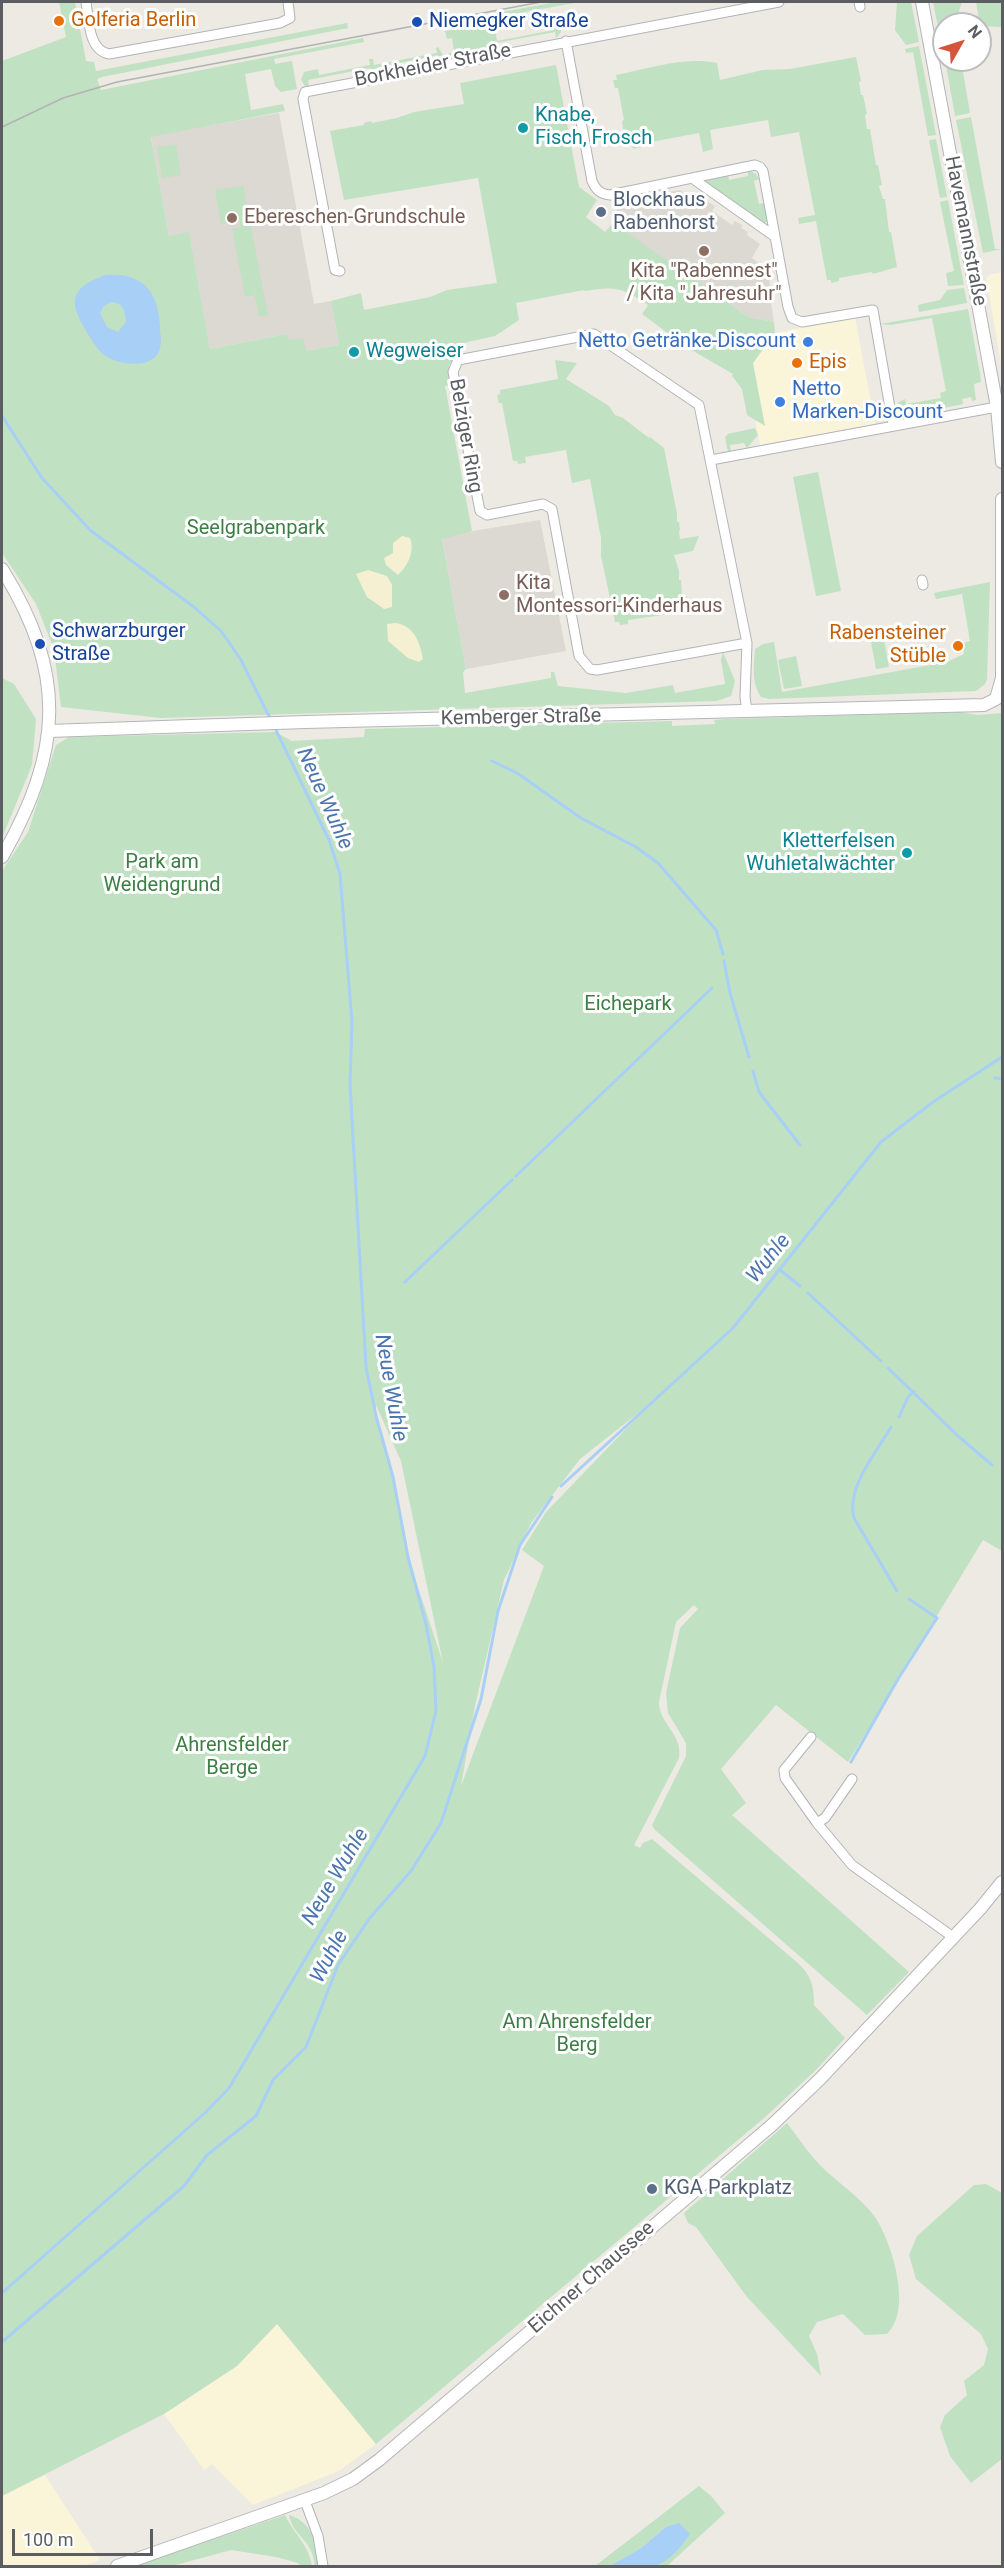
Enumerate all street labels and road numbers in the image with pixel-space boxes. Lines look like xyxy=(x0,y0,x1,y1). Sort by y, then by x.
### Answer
street label: Borkheider Straße xyxy=(353,39,513,93)
street label: Havemannstraße xyxy=(939,154,991,308)
street label: Belziger Ring xyxy=(443,377,487,495)
street label: Kemberger Straße xyxy=(440,705,602,731)
street label: Eichner Chaussee xyxy=(524,2217,660,2339)

